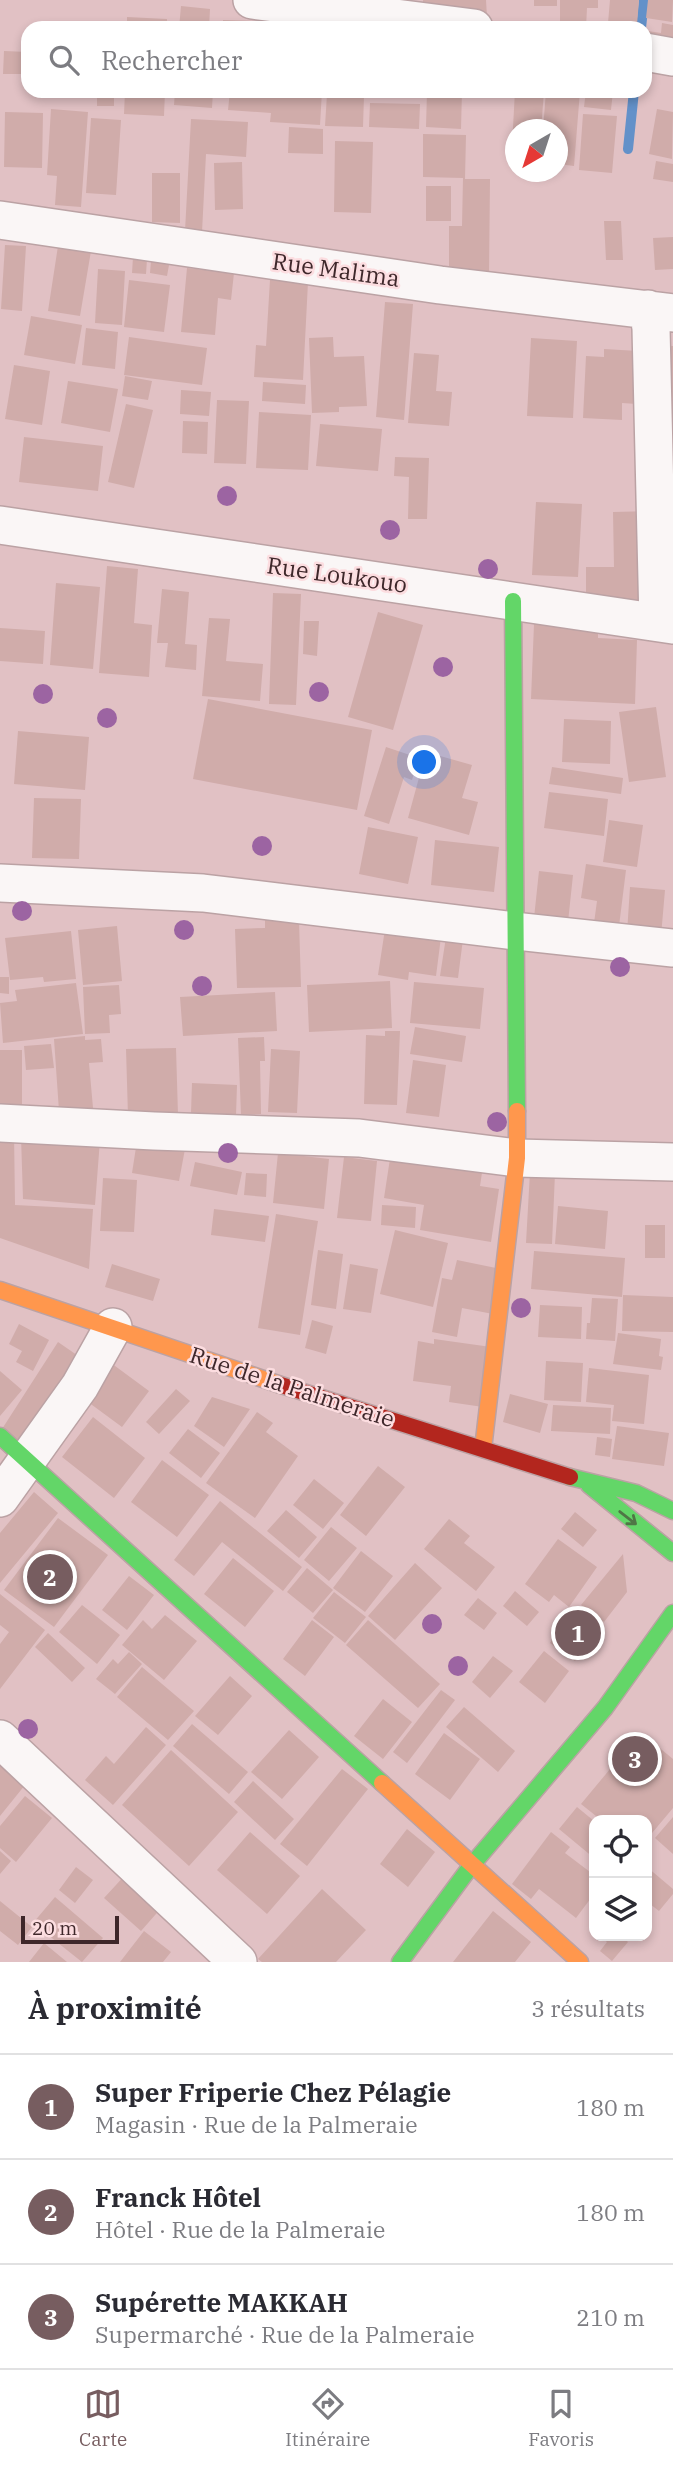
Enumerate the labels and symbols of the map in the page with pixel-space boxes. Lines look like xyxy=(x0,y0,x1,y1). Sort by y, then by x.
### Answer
north arrow xyxy=(505,119,568,182)
street label: Rue Malima xyxy=(270,245,402,293)
street label: Rue Loukouo xyxy=(265,549,409,599)
your location xyxy=(407,745,441,779)
street label: Rue de la Palmeraie xyxy=(186,1339,399,1433)
one-way arrow xyxy=(619,1510,637,1526)
pin: 2 xyxy=(27,1551,73,1603)
pin: 1 xyxy=(555,1607,601,1659)
pin: 3 xyxy=(612,1733,658,1785)
scale bar xyxy=(21,1913,119,1945)

